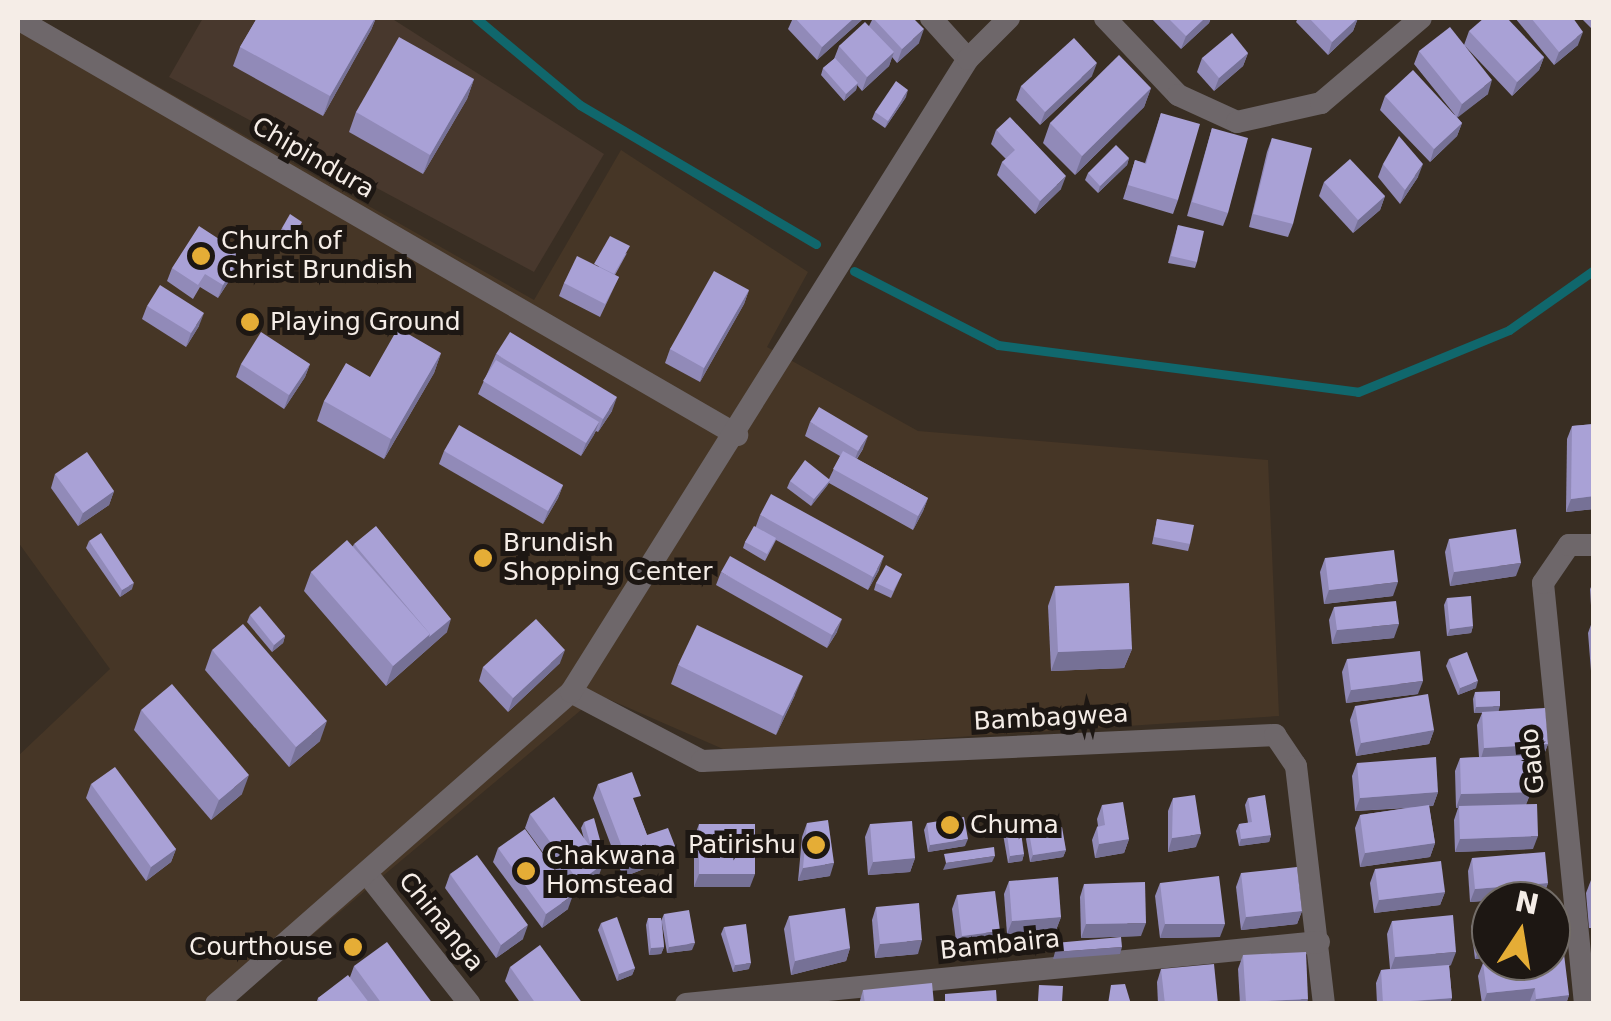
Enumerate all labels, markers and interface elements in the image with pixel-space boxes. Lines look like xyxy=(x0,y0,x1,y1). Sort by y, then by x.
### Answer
street label: Chipindura xyxy=(247,111,379,205)
place label: Church of Christ Brundish xyxy=(221,227,413,286)
marker: Church of Christ Brundish xyxy=(190,245,212,267)
place label: Playing Ground xyxy=(270,307,461,337)
marker: Playing Ground xyxy=(239,311,261,333)
place label: Brundish Shopping Center xyxy=(503,529,712,588)
marker: Brundish Shopping Center xyxy=(472,547,494,569)
street label: Bambagwea xyxy=(973,699,1129,737)
street label: Gado xyxy=(1515,727,1551,795)
place label: Chuma xyxy=(970,810,1059,840)
marker: Chuma xyxy=(939,814,961,836)
place label: Patirishu xyxy=(688,830,796,860)
marker: Patirishu xyxy=(805,834,827,856)
place label: Chakwana Homstead xyxy=(546,842,676,901)
marker: Chakwana Homstead xyxy=(515,860,537,882)
street label: Chinanga xyxy=(392,867,490,977)
north arrow xyxy=(1471,881,1571,981)
text: N xyxy=(1512,885,1542,922)
street label: Bambaira xyxy=(938,924,1062,966)
place label: Courthouse xyxy=(189,932,333,962)
marker: Courthouse xyxy=(342,936,364,958)

